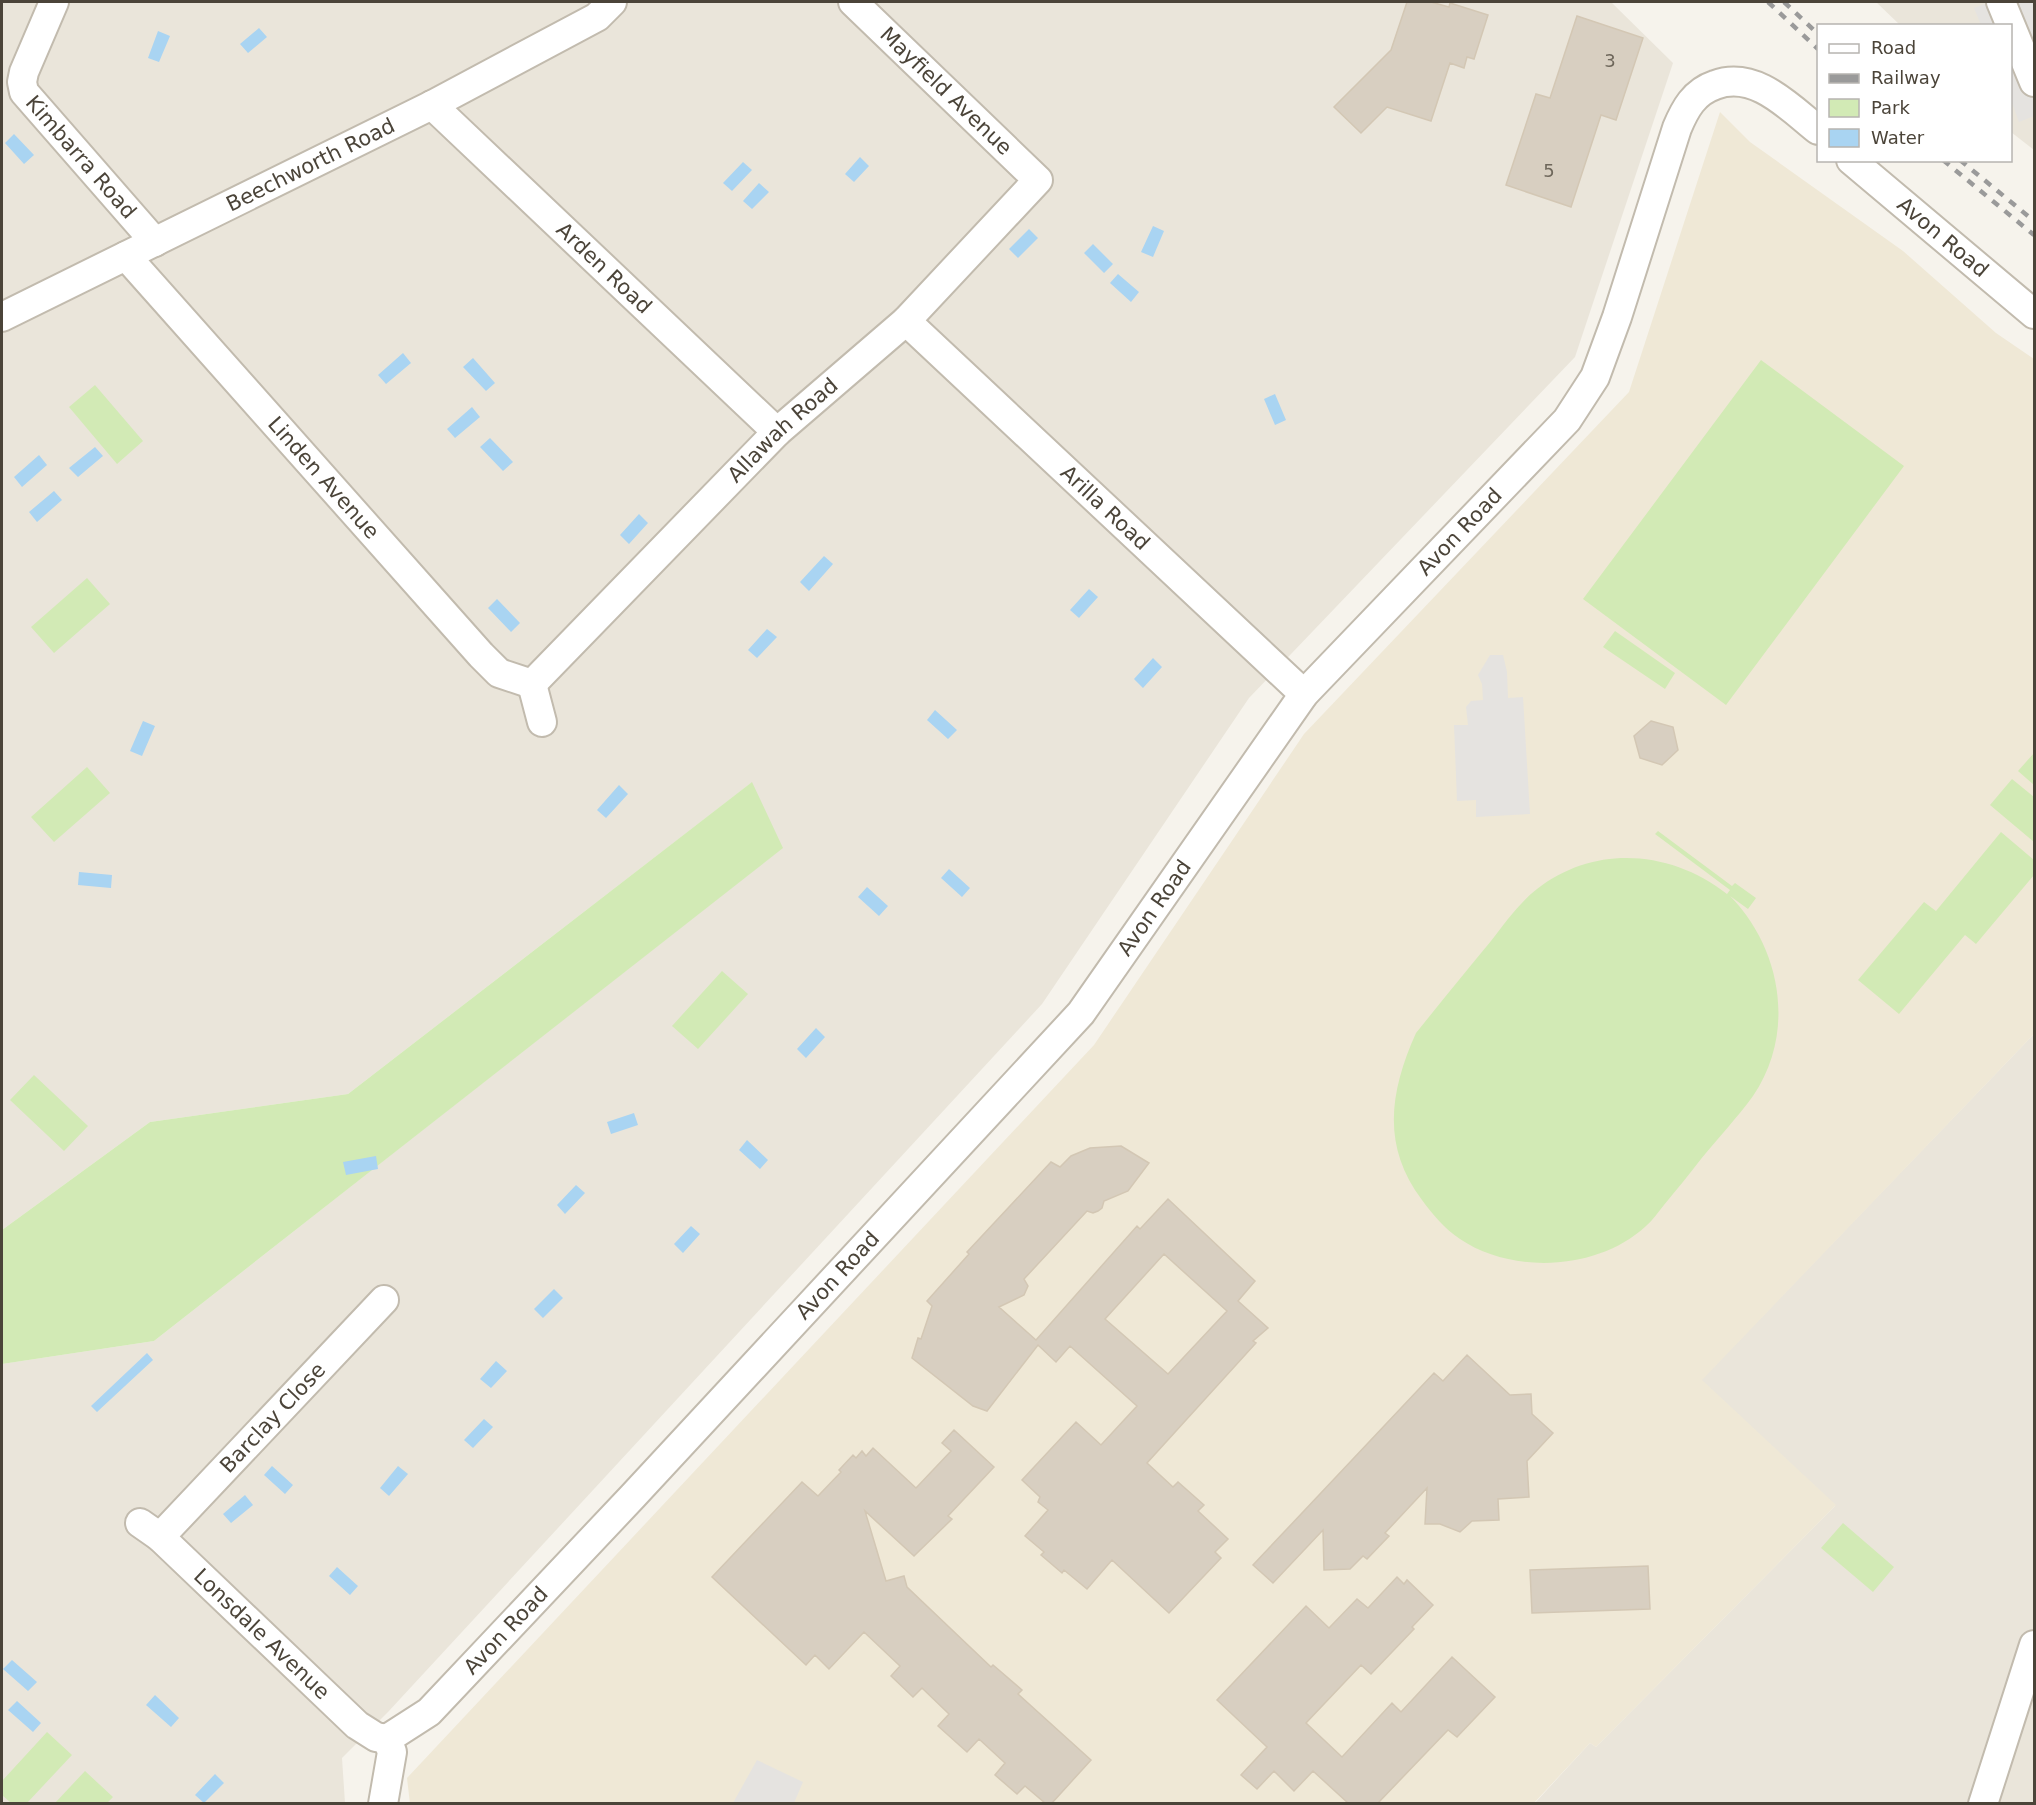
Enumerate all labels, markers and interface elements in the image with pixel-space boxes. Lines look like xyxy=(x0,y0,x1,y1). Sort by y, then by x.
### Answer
street label: Mayfield Avenue xyxy=(875,22,1017,160)
legend xyxy=(1817,24,2012,162)
text: Road xyxy=(1871,37,1916,58)
house number: 3 xyxy=(1604,50,1616,71)
text: Railway xyxy=(1871,67,1941,88)
street label: Kimbarra Road xyxy=(21,91,141,224)
text: Park xyxy=(1871,97,1910,118)
street label: Beechworth Road xyxy=(222,113,399,217)
text: Water xyxy=(1871,127,1925,148)
house number: 5 xyxy=(1543,160,1555,181)
street label: Avon Road xyxy=(1893,192,1993,282)
street label: Arden Road xyxy=(552,217,656,319)
street label: Allawah Road xyxy=(723,373,843,487)
street label: Linden Avenue xyxy=(263,412,384,544)
street label: Arilla Road xyxy=(1056,460,1155,555)
street label: Avon Road xyxy=(1413,483,1507,580)
street label: Avon Road xyxy=(1113,856,1196,960)
street label: Avon Road xyxy=(791,1226,884,1324)
street label: Barclay Close xyxy=(215,1358,330,1478)
street label: Lonsdale Avenue xyxy=(189,1564,334,1704)
street label: Avon Road xyxy=(459,1582,553,1679)

